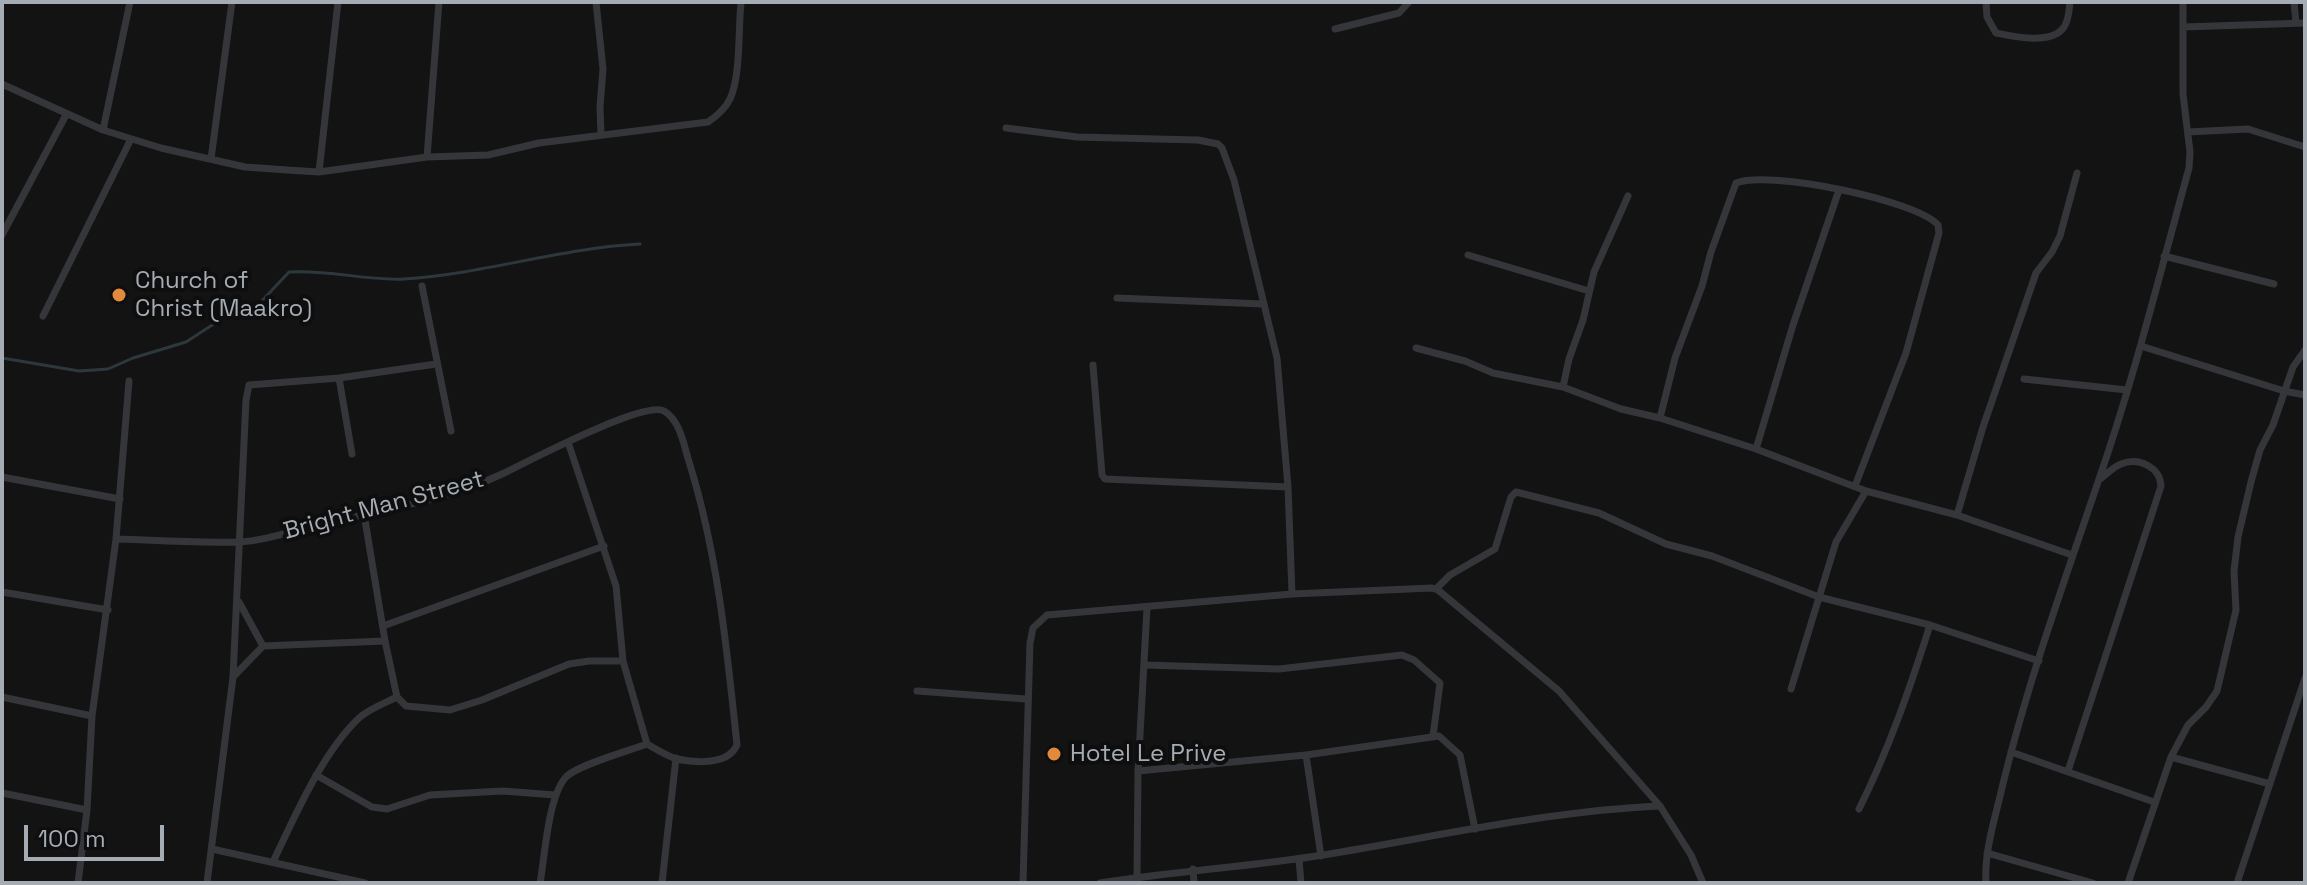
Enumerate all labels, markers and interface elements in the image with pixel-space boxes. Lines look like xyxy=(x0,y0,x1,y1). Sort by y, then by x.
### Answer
place label: Church of Christ (Maakro) xyxy=(135,267,312,323)
marker: Church of Christ (Maakro) xyxy=(110,286,128,304)
street label: Bright Man Street xyxy=(281,465,487,547)
place label: Hotel Le Prive xyxy=(1070,740,1226,768)
marker: Hotel Le Prive xyxy=(1045,745,1063,763)
scale bar xyxy=(28,809,168,859)
text: 100 m xyxy=(38,823,106,854)

